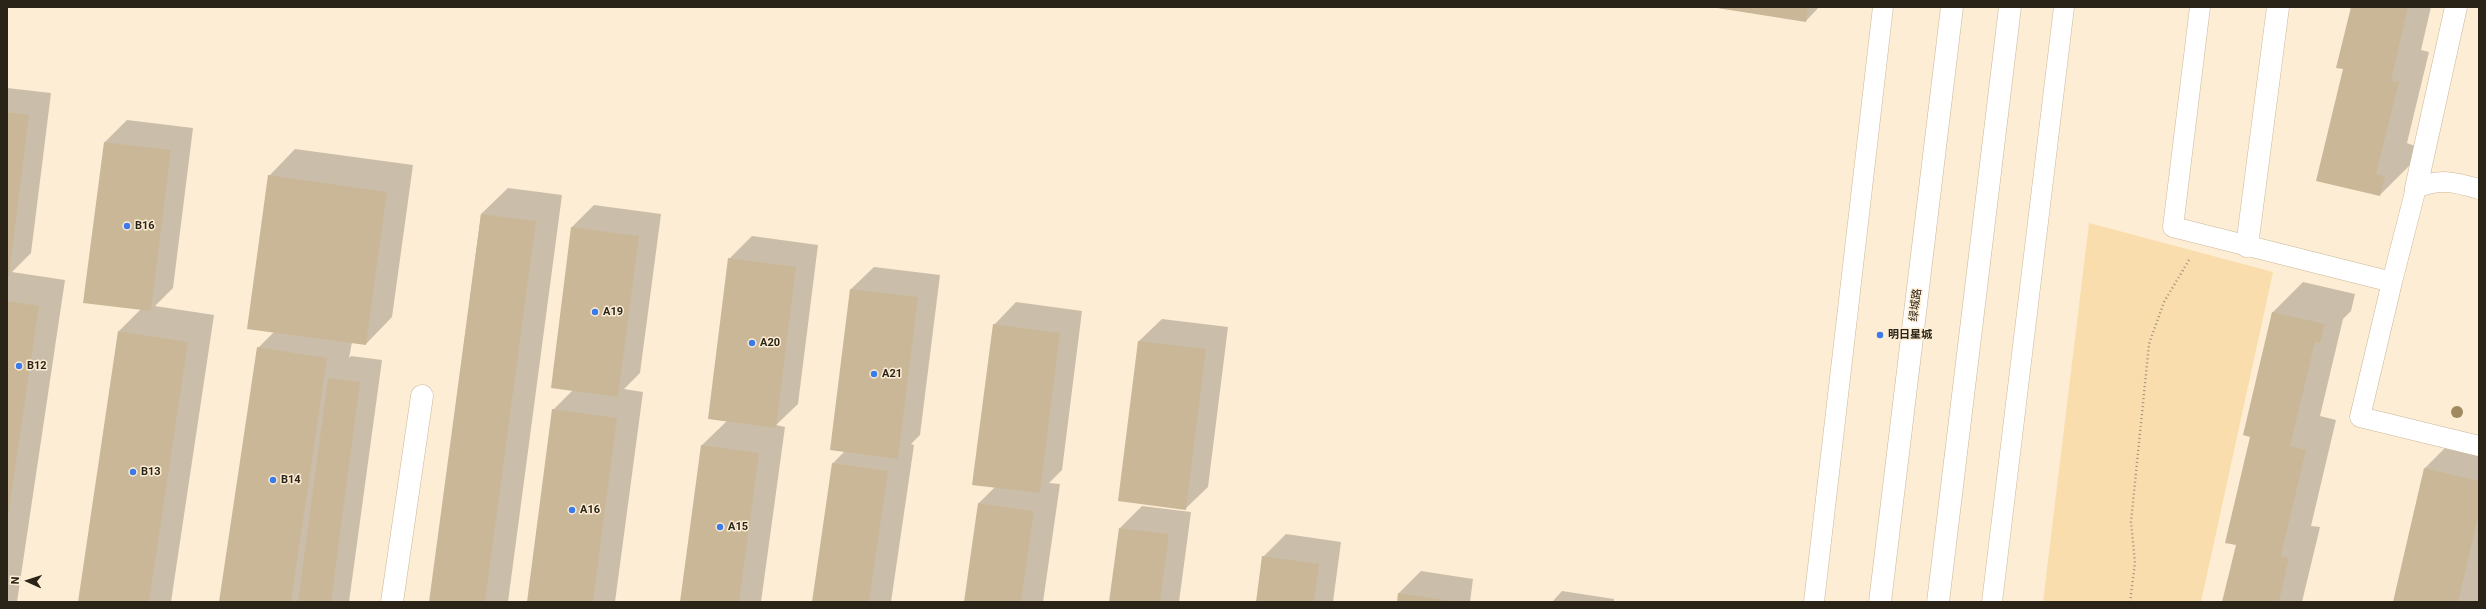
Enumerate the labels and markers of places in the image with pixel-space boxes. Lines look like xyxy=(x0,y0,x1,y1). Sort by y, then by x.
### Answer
place label: B16 xyxy=(135,219,155,233)
marker: B16 xyxy=(122,221,132,231)
place label: A19 xyxy=(603,305,623,319)
marker: A19 xyxy=(590,307,600,317)
place label: 明日星城 xyxy=(1888,328,1932,342)
marker: 明日星城 xyxy=(1875,330,1885,340)
place label: A20 xyxy=(760,336,780,350)
marker: A20 xyxy=(747,338,757,348)
place label: B12 xyxy=(27,359,47,373)
marker: B12 xyxy=(14,361,24,371)
place label: A21 xyxy=(882,367,902,381)
marker: A21 xyxy=(869,369,879,379)
place label: B13 xyxy=(141,465,161,479)
marker: B13 xyxy=(128,467,138,477)
place label: B14 xyxy=(281,473,301,487)
marker: B14 xyxy=(268,475,278,485)
place label: A16 xyxy=(580,503,600,517)
marker: A16 xyxy=(567,505,577,515)
place label: A15 xyxy=(728,520,748,534)
marker: A15 xyxy=(715,522,725,532)

